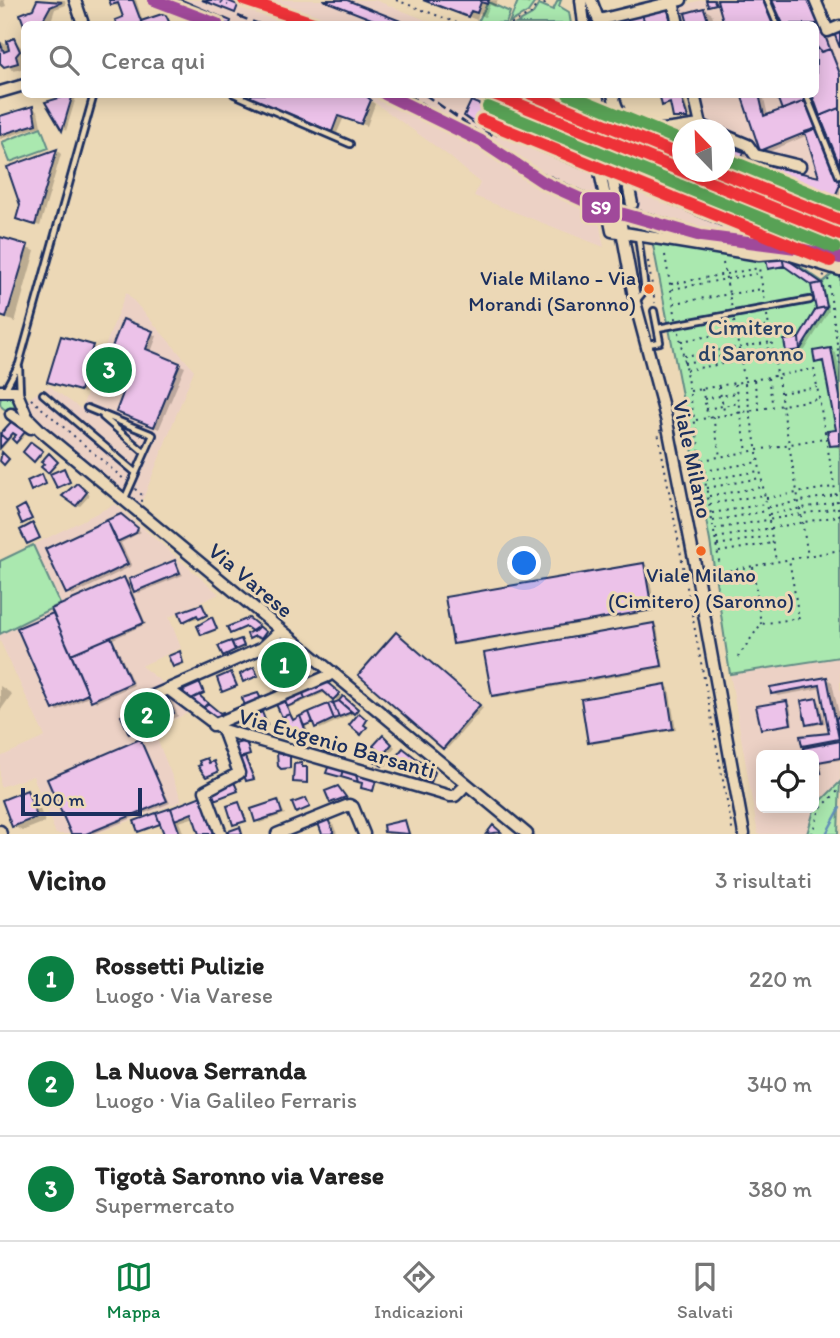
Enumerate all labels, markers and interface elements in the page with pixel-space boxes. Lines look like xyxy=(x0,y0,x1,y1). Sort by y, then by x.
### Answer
search box xyxy=(21,21,819,98)
icon: search xyxy=(45,41,83,79)
text: Cerca qui xyxy=(101,44,205,76)
north arrow xyxy=(672,119,735,182)
line badge: S9 xyxy=(581,191,621,224)
text: S9 xyxy=(591,196,611,219)
place label: Viale Milano - Via Morandi (Saronno) xyxy=(468,265,636,316)
marker: Viale Milano - Via Morandi (Saronno) xyxy=(642,282,656,296)
park label: Cimitero di Saronno xyxy=(698,313,804,367)
pin: 3 xyxy=(86,344,132,396)
street label: Viale Milano xyxy=(667,397,719,521)
street label: Via Varese xyxy=(203,536,299,624)
marker: Viale Milano (Cimitero) (Saronno) xyxy=(694,544,708,558)
your location xyxy=(507,546,541,580)
place label: Viale Milano (Cimitero) (Saronno) xyxy=(608,562,794,613)
pin: 1 xyxy=(261,639,307,691)
pin: 2 xyxy=(124,689,170,741)
street label: Via Eugenio Barsanti xyxy=(235,702,439,784)
map controls xyxy=(756,750,819,813)
button: locate xyxy=(756,750,819,813)
scale bar xyxy=(21,785,142,817)
text: 100 m xyxy=(32,788,84,811)
text: Vicino xyxy=(28,861,106,898)
text: 3 risultati xyxy=(715,866,812,894)
text: Rossetti Pulizie xyxy=(95,949,264,981)
text: 1 xyxy=(46,965,56,993)
text: 220 m xyxy=(749,965,812,993)
text: Luogo · Via Varese xyxy=(95,981,273,1009)
text: La Nuova Serranda xyxy=(95,1054,307,1086)
text: 2 xyxy=(45,1070,57,1098)
text: 340 m xyxy=(747,1070,812,1098)
text: Luogo · Via Galileo Ferraris xyxy=(95,1086,357,1114)
text: Tigotà Saronno via Varese xyxy=(95,1159,384,1191)
text: 3 xyxy=(45,1175,57,1203)
text: 380 m xyxy=(748,1175,812,1203)
text: Supermercato xyxy=(95,1191,235,1219)
tab: Mappa xyxy=(107,1258,160,1323)
tab: Indicazioni xyxy=(374,1258,464,1323)
tab: Salvati xyxy=(677,1258,733,1323)

